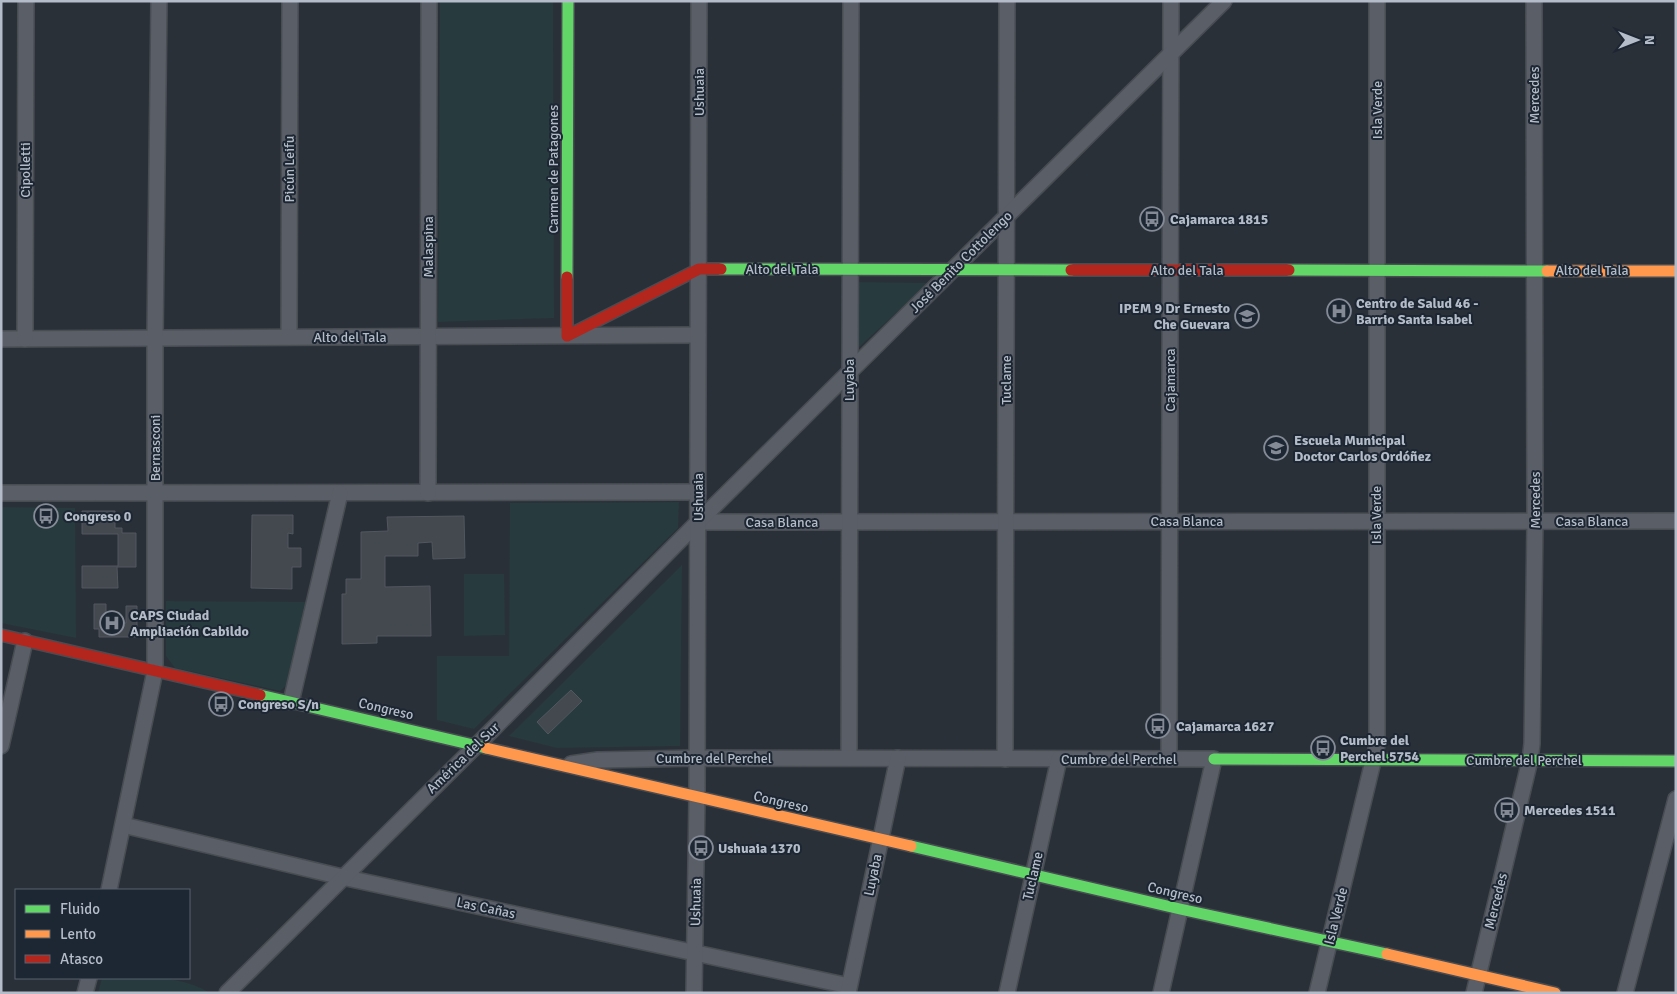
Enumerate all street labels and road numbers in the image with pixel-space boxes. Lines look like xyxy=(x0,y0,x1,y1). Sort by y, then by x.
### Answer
street label: Mercedes xyxy=(1526,66,1543,124)
street label: Ushuaia xyxy=(691,68,708,116)
street label: Isla Verde xyxy=(1369,81,1386,139)
street label: Carmen de Patagones xyxy=(545,105,562,233)
street label: Picún Leifu xyxy=(281,136,298,202)
street label: Cipolletti xyxy=(17,142,34,198)
street label: José Benito Cottolengo xyxy=(906,207,1016,317)
street label: Malaspina xyxy=(420,216,437,278)
street label: Alto del Tala xyxy=(745,261,819,278)
street label: Alto del Tala xyxy=(1150,262,1224,279)
street label: Alto del Tala xyxy=(1555,262,1629,279)
street label: Alto del Tala xyxy=(313,329,387,346)
street label: Cajamarca xyxy=(1162,348,1179,412)
street label: Tuclame xyxy=(998,355,1015,405)
street label: Luyaba xyxy=(841,359,858,401)
street label: Bernasconi xyxy=(147,415,164,481)
street label: Mercedes xyxy=(1527,471,1544,529)
street label: Ushuaia xyxy=(690,473,707,521)
street label: Isla Verde xyxy=(1368,486,1385,544)
street label: Casa Blanca xyxy=(1151,513,1223,530)
street label: Casa Blanca xyxy=(1556,513,1628,530)
street label: Casa Blanca xyxy=(746,514,818,531)
street label: Congreso xyxy=(357,694,415,724)
street label: América del Sur xyxy=(423,718,504,797)
street label: Cumbre del Perchel xyxy=(656,750,772,767)
street label: Cumbre del Perchel xyxy=(1061,751,1177,768)
street label: Cumbre del Perchel xyxy=(1466,752,1582,769)
street label: Congreso xyxy=(752,787,810,817)
street label: Tuclame xyxy=(1019,850,1047,902)
street label: Luyaba xyxy=(860,852,886,898)
street label: Mercedes xyxy=(1481,871,1511,931)
street label: Ushuaia xyxy=(687,878,705,926)
street label: Congreso xyxy=(1146,878,1204,908)
street label: Isla Verde xyxy=(1321,886,1351,946)
street label: Las Cañas xyxy=(455,893,517,923)

